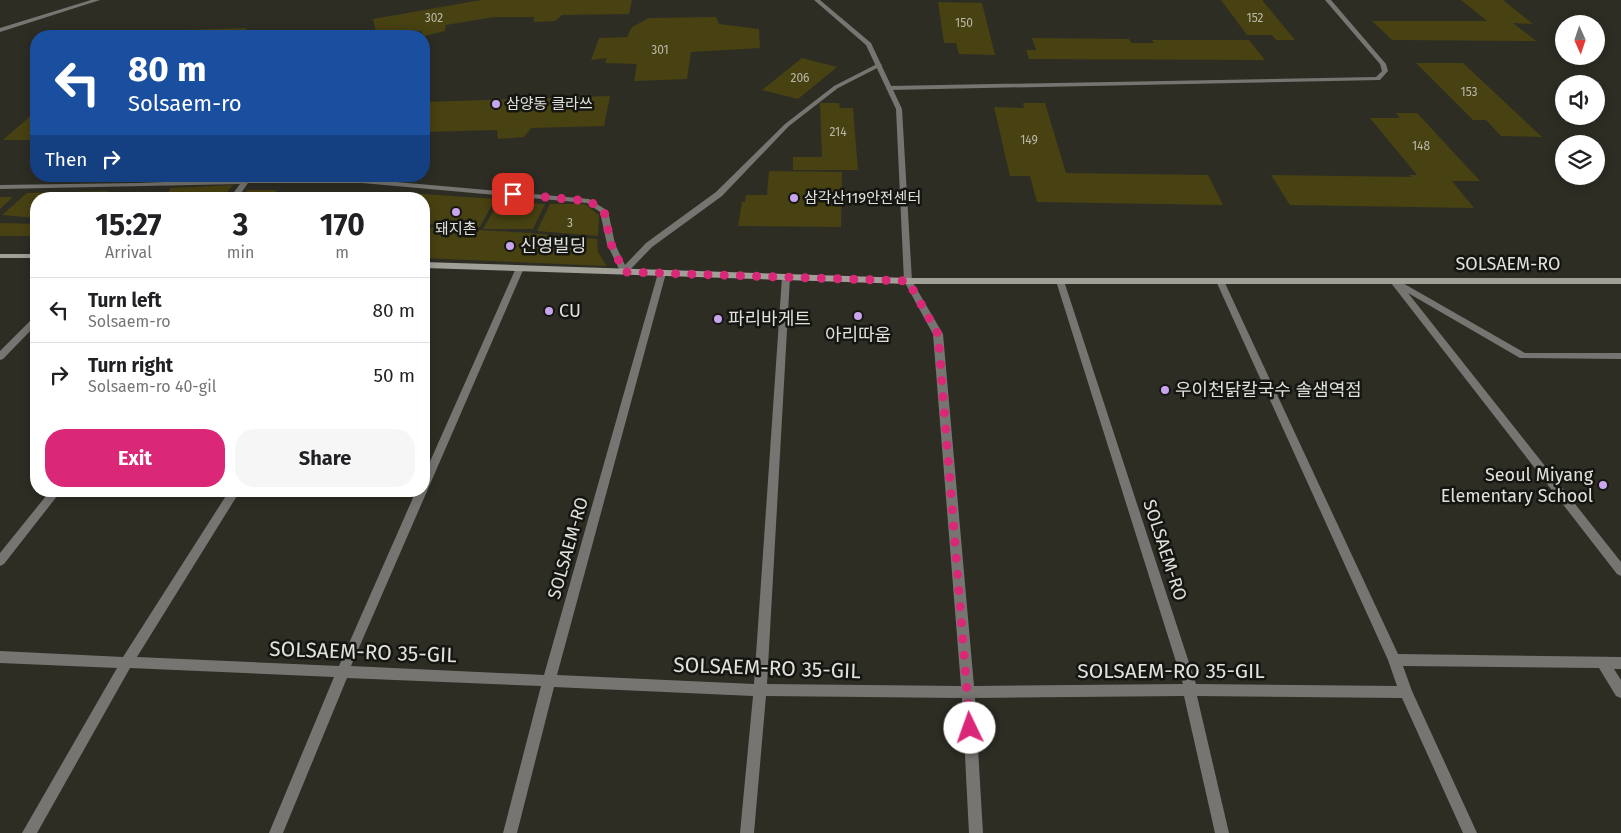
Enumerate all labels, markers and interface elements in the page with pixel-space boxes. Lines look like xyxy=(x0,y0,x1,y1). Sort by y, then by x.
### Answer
house number: 302 xyxy=(425,11,443,25)
house number: 152 xyxy=(1246,11,1264,25)
north arrow xyxy=(1555,15,1605,65)
map controls xyxy=(1555,15,1605,185)
house number: 150 xyxy=(955,16,973,30)
house number: 301 xyxy=(651,43,669,57)
text: 80 m xyxy=(128,48,207,90)
icon: left xyxy=(45,50,110,115)
house number: 206 xyxy=(790,71,810,85)
button: sound xyxy=(1555,75,1605,125)
house number: 153 xyxy=(1460,85,1478,99)
text: Solsaem-ro xyxy=(128,90,242,117)
place label: 삼양동 클라쓰 xyxy=(506,95,593,113)
marker: 삼양동 클라쓰 xyxy=(490,98,502,110)
house number: 214 xyxy=(829,125,847,139)
house number: 149 xyxy=(1020,133,1038,147)
button: layers xyxy=(1555,135,1605,185)
house number: 148 xyxy=(1412,139,1430,153)
icon: right xyxy=(97,145,125,173)
text: Then xyxy=(45,148,87,171)
pin xyxy=(492,173,534,215)
icon: arrive xyxy=(499,180,527,208)
place label: 삼각산119안전센터 xyxy=(804,189,921,207)
marker: 삼각산119안전센터 xyxy=(788,192,800,204)
marker: 돼지촌 xyxy=(450,206,462,218)
text: 15:27 xyxy=(95,207,162,243)
text: 3 xyxy=(233,207,248,243)
text: 170 xyxy=(320,207,365,243)
house number: 3 xyxy=(567,216,573,230)
place label: 돼지촌 xyxy=(435,220,477,238)
place label: 신영빌딩 xyxy=(520,235,586,257)
marker: 신영빌딩 xyxy=(504,240,516,252)
text: Arrival xyxy=(105,243,152,262)
text: min xyxy=(227,243,254,262)
text: m xyxy=(335,243,349,262)
street label: SOLSAEM-RO xyxy=(1455,253,1561,275)
text: Turn left xyxy=(88,289,162,312)
icon: left xyxy=(45,296,73,324)
text: 80 m xyxy=(373,299,415,322)
place label: CU xyxy=(559,300,581,322)
marker: CU xyxy=(543,305,555,317)
place label: 파리바게트 xyxy=(728,308,811,330)
marker: 아리따움 xyxy=(852,310,864,322)
text: Solsaem-ro xyxy=(88,312,171,331)
marker: 파리바게트 xyxy=(712,313,724,325)
place label: 아리따움 xyxy=(825,324,891,346)
text: Turn right xyxy=(88,354,173,377)
icon: right xyxy=(45,361,73,389)
text: 50 m xyxy=(374,364,415,387)
text: Solsaem-ro 40-gil xyxy=(88,377,216,396)
place label: 우이천닭칼국수 솔샘역점 xyxy=(1175,379,1362,401)
marker: 우이천닭칼국수 솔샘역점 xyxy=(1159,384,1171,396)
button: Exit xyxy=(45,429,225,487)
button: Share xyxy=(235,429,415,487)
place label: Seoul Miyang Elementary School xyxy=(1441,464,1594,507)
marker: Seoul Miyang Elementary School xyxy=(1597,479,1609,491)
street label: SOLSAEM-RO xyxy=(543,494,593,602)
street label: SOLSAEM-RO xyxy=(1138,497,1192,603)
street label: SOLSAEM-RO 35-GIL xyxy=(269,636,458,668)
street label: SOLSAEM-RO 35-GIL xyxy=(673,652,862,684)
street label: SOLSAEM-RO 35-GIL xyxy=(1077,658,1265,684)
position arrow xyxy=(943,701,995,753)

